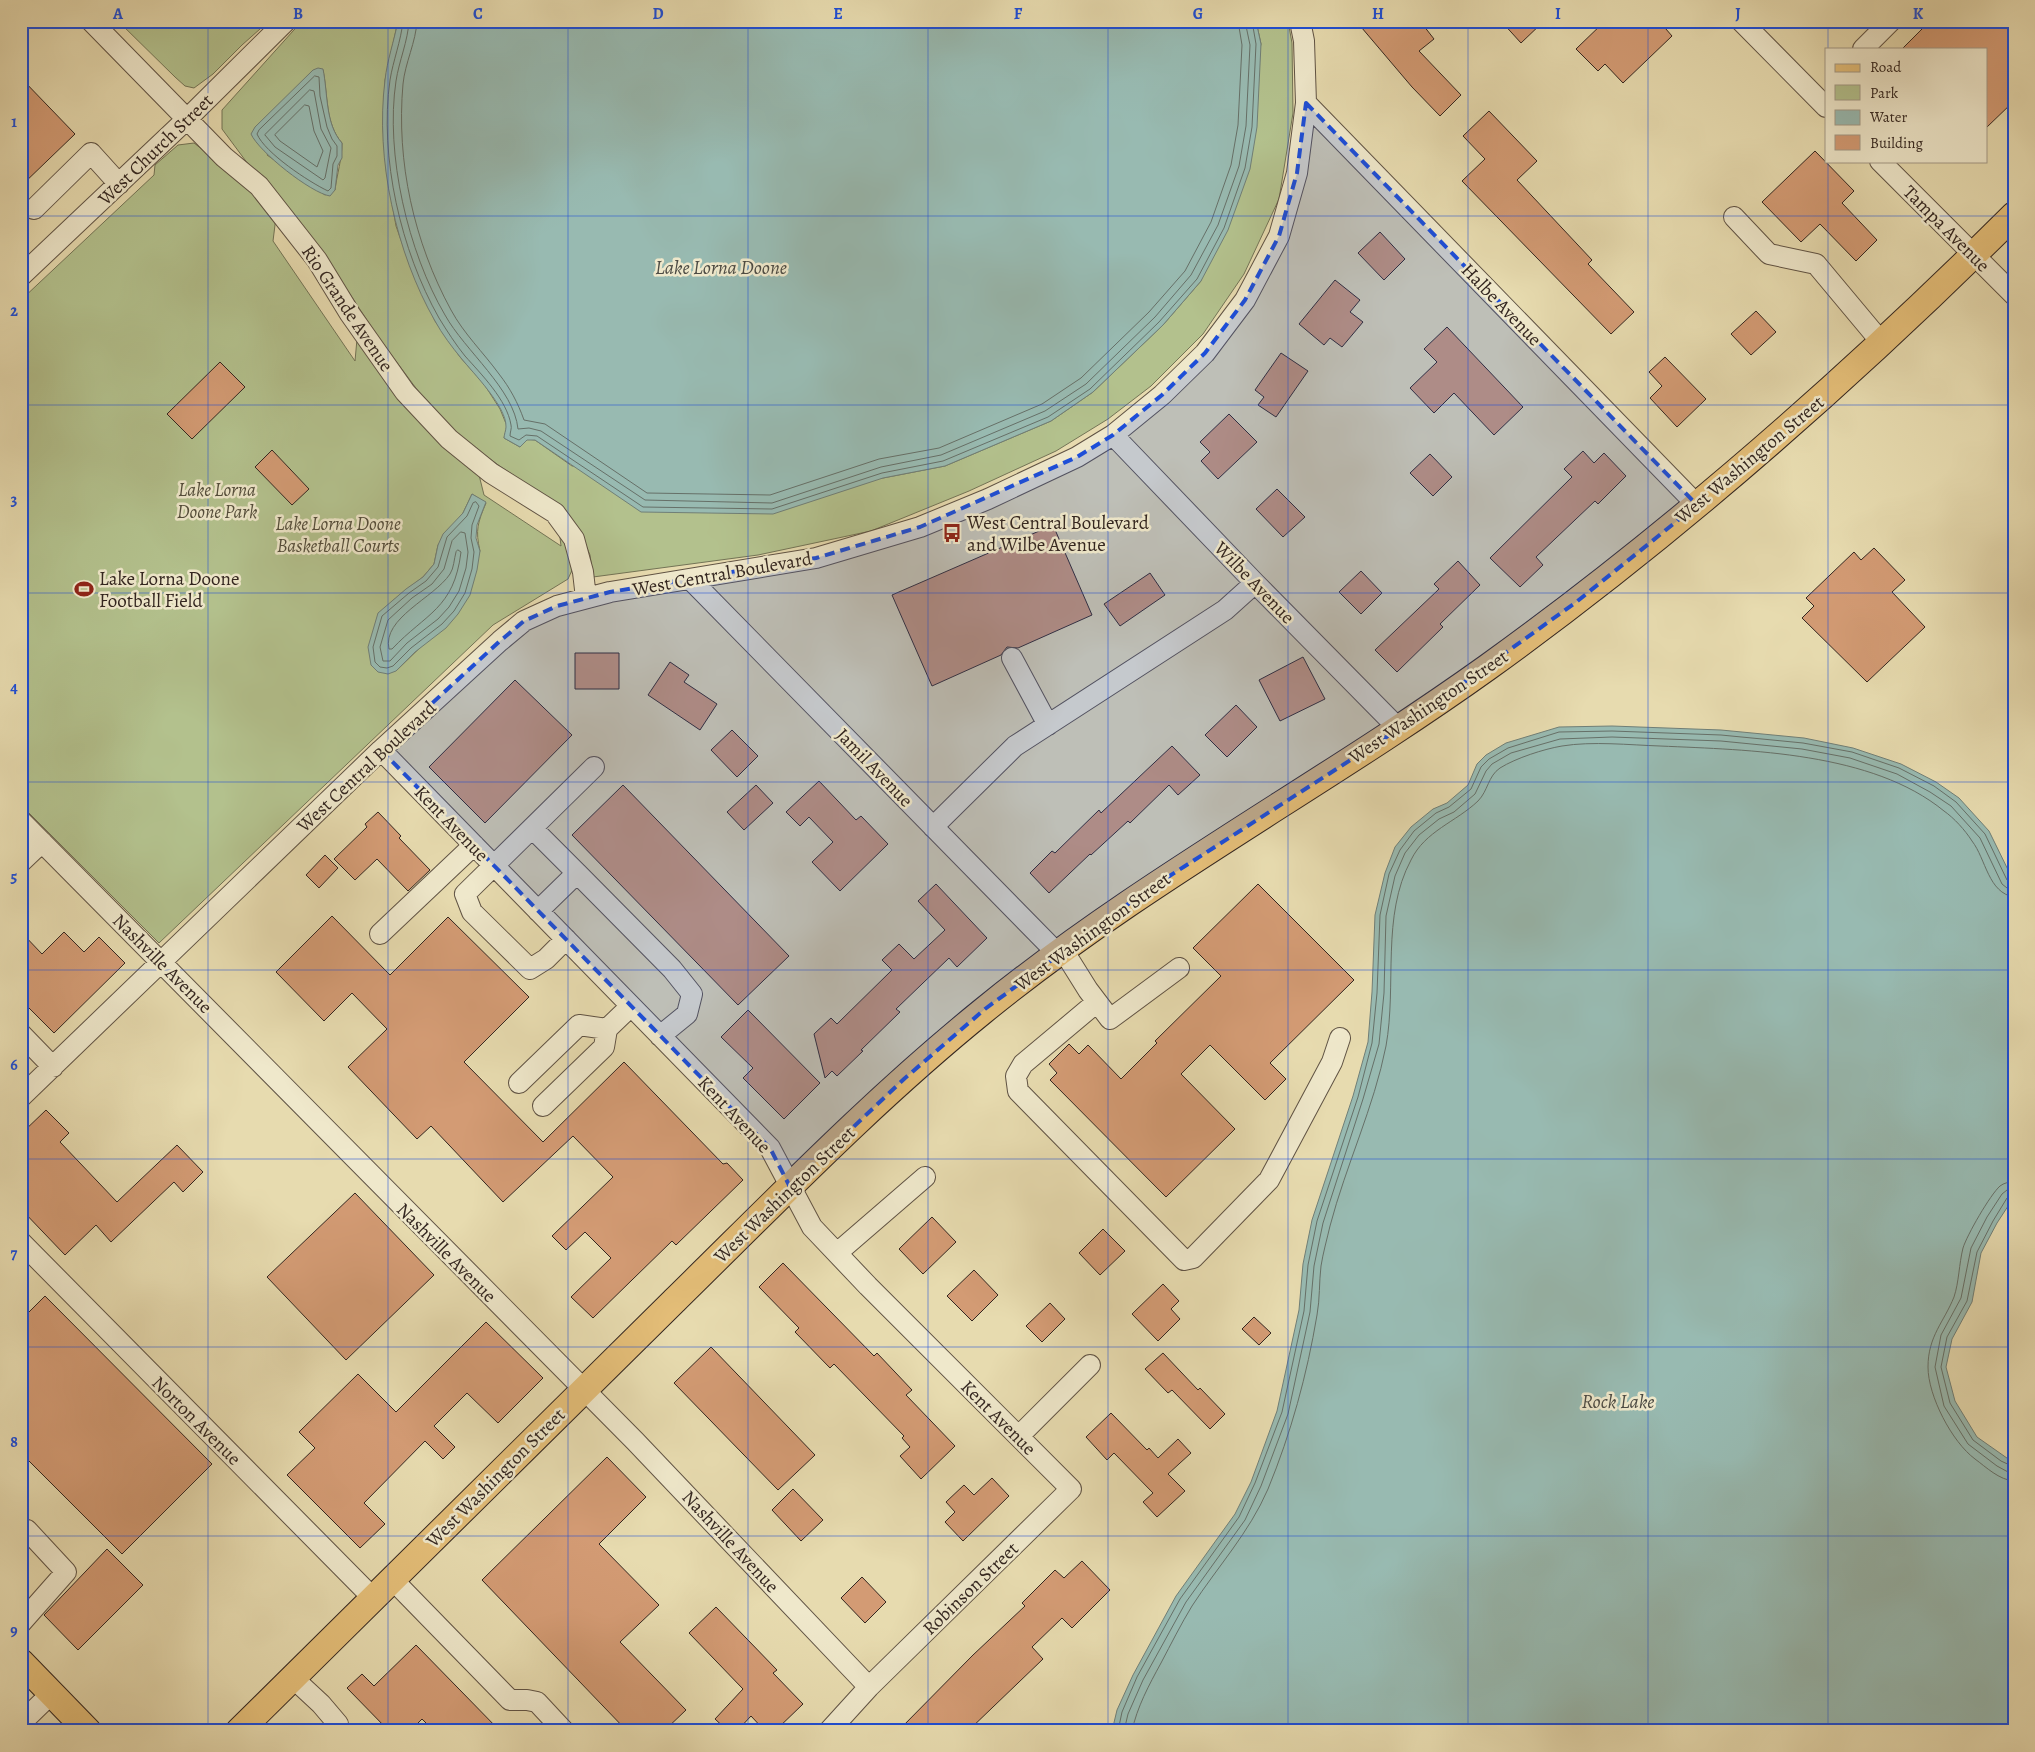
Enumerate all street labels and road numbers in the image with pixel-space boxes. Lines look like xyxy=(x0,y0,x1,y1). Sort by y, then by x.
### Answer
street label: West Church Street xyxy=(92,88,219,212)
street label: Tampa Avenue xyxy=(1897,179,1996,278)
street label: Rio Grande Avenue xyxy=(295,240,399,377)
street label: Halbe Avenue xyxy=(1455,258,1547,352)
street label: West Washington Street xyxy=(1669,390,1830,531)
street label: Wilbe Avenue xyxy=(1208,535,1300,630)
street label: West Central Boulevard xyxy=(629,545,815,603)
street label: West Washington Street xyxy=(1343,644,1513,771)
street label: West Central Boulevard xyxy=(291,695,443,839)
street label: Jamil Avenue xyxy=(830,722,919,813)
street label: Kent Avenue xyxy=(408,780,494,868)
street label: West Washington Street xyxy=(1008,866,1176,998)
street label: Nashville Avenue xyxy=(107,908,218,1019)
street label: Kent Avenue xyxy=(692,1070,777,1159)
street label: West Washington Street xyxy=(708,1120,861,1270)
street label: Nashville Avenue xyxy=(391,1197,502,1308)
street label: Norton Avenue xyxy=(146,1370,247,1471)
street label: Kent Avenue xyxy=(955,1374,1042,1461)
street label: West Washington Street xyxy=(420,1402,571,1554)
street label: Nashville Avenue xyxy=(676,1485,785,1599)
street label: Robinson Street xyxy=(917,1536,1024,1641)

